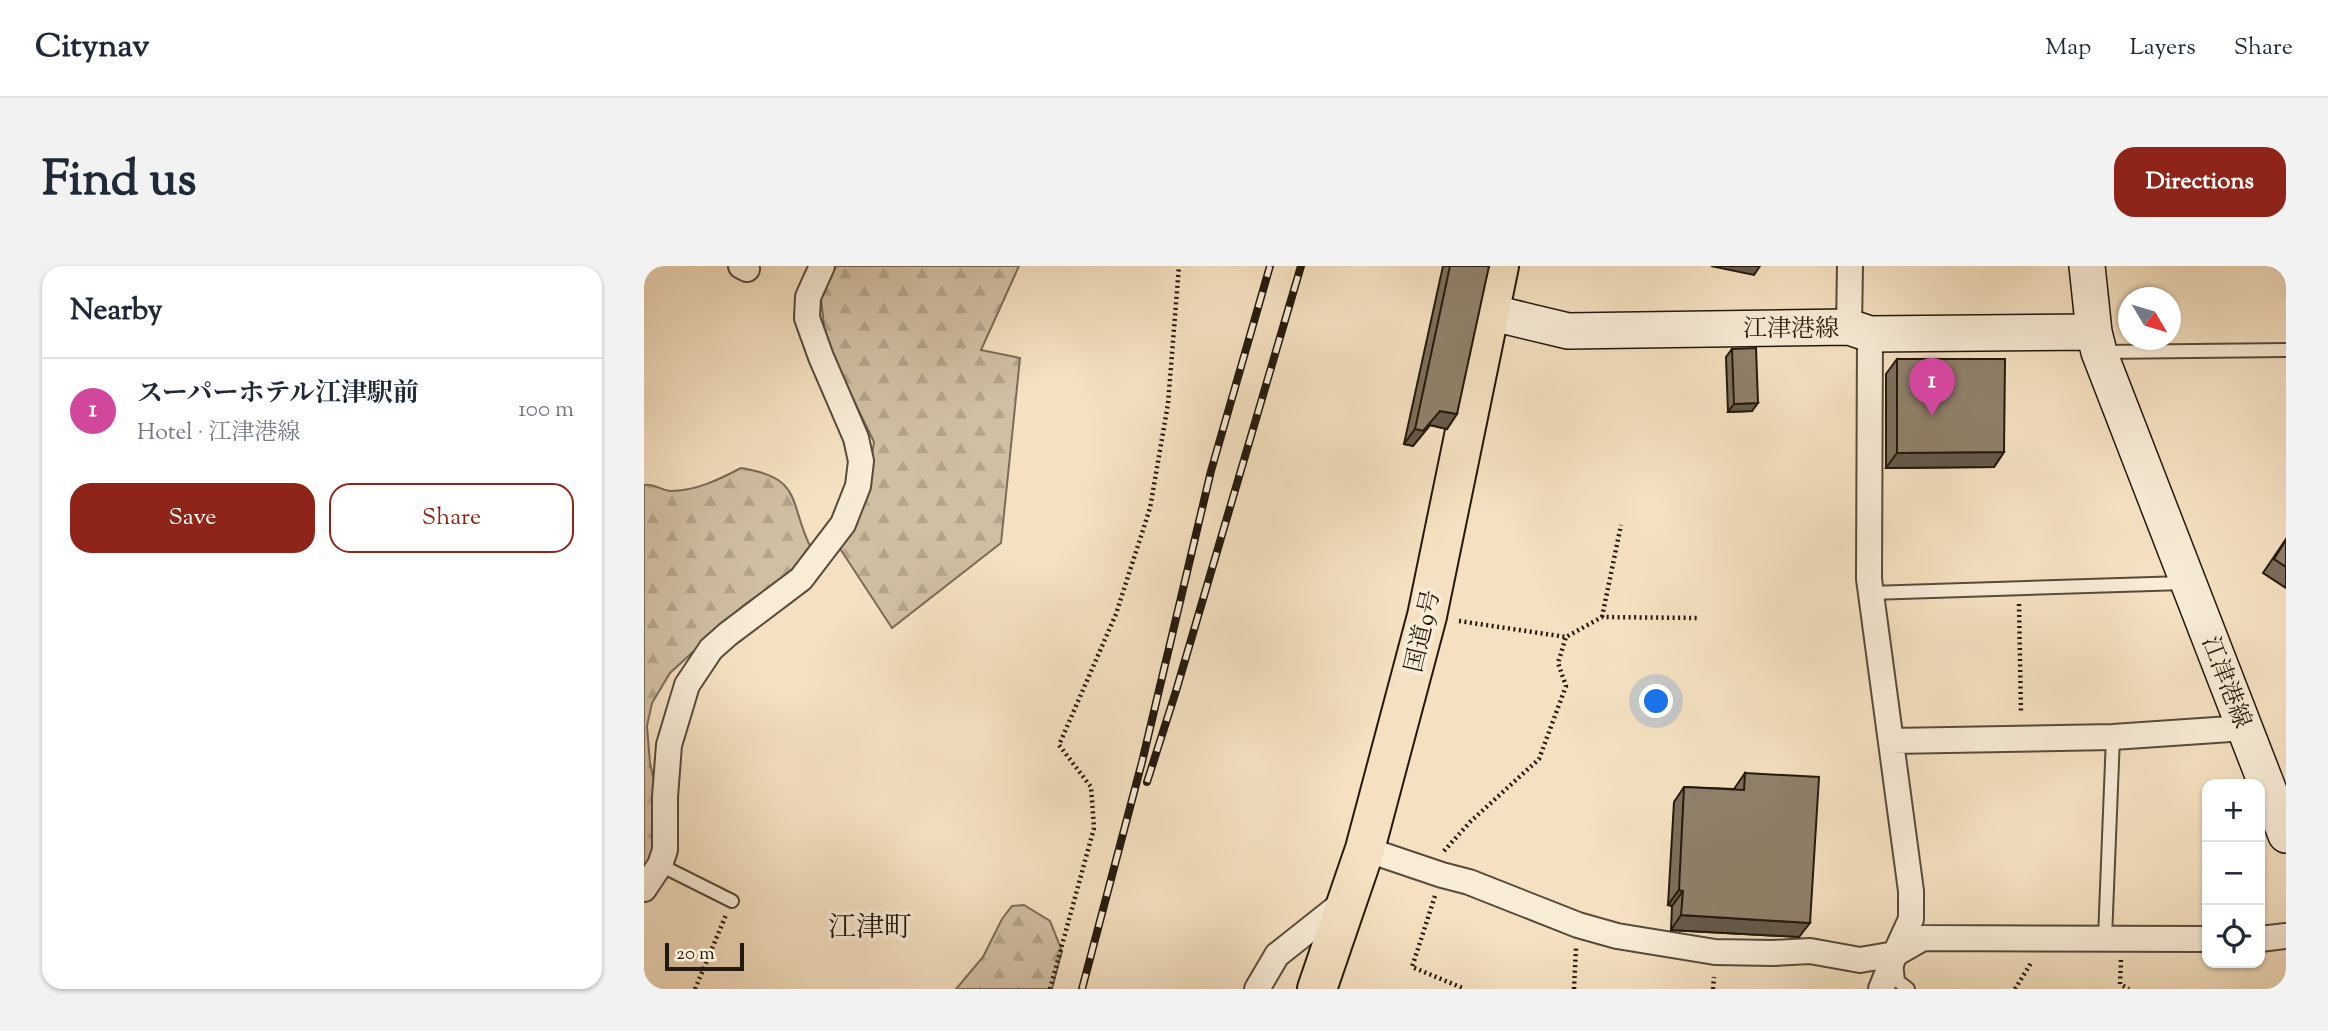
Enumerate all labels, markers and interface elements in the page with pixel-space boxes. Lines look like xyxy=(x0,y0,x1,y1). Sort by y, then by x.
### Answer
text: Citynav xyxy=(35,24,150,72)
text: Map xyxy=(2045,31,2091,65)
text: Layers xyxy=(2129,31,2196,65)
text: Share xyxy=(2234,31,2293,65)
text: Find us xyxy=(42,147,196,217)
button: Directions xyxy=(2114,147,2286,217)
north arrow xyxy=(2118,287,2181,350)
text: Nearby xyxy=(70,290,162,333)
street label: 江津港線 xyxy=(1743,313,1839,347)
pin: 1 xyxy=(1909,358,1955,416)
text: スーパーホテル江津駅前 xyxy=(137,376,419,413)
text: 1 xyxy=(89,394,97,427)
text: 100 m xyxy=(518,394,574,427)
text: Hotel · 江津港線 xyxy=(137,417,300,450)
button: Save xyxy=(70,483,315,553)
button: Share xyxy=(329,483,574,553)
street label: 国道9号 xyxy=(1398,587,1450,676)
street label: 江津港線 xyxy=(2192,632,2258,734)
your location xyxy=(1639,684,1673,718)
map controls xyxy=(2202,779,2265,968)
button: + xyxy=(2202,779,2265,842)
button: − xyxy=(2202,842,2265,905)
button: locate xyxy=(2202,905,2265,968)
district label: 江津町 xyxy=(828,909,912,949)
scale bar xyxy=(665,940,744,972)
text: 20 m xyxy=(676,941,715,968)

